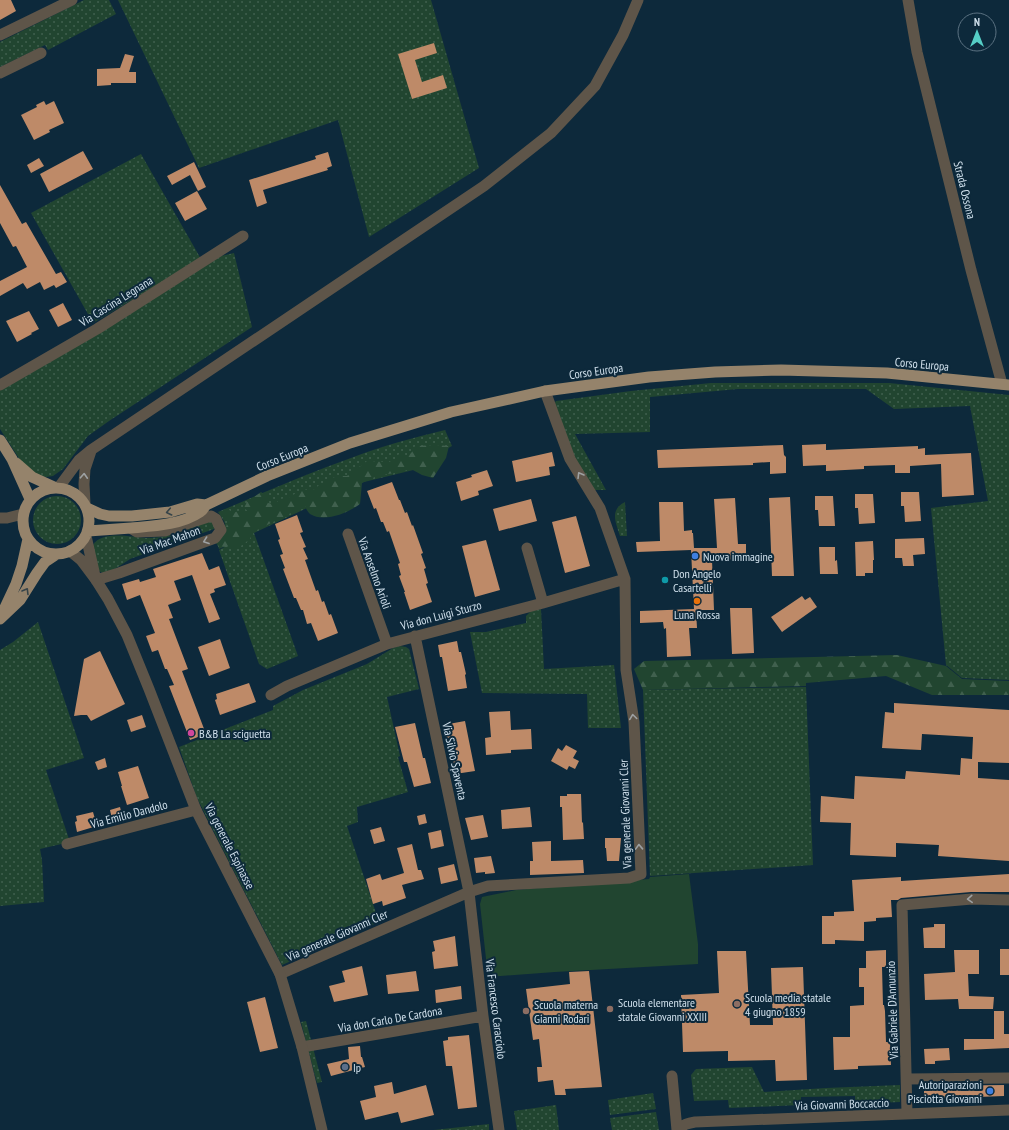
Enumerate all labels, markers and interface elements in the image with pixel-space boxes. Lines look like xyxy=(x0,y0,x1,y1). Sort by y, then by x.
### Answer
north arrow xyxy=(957,12,997,52)
text: N xyxy=(974,15,980,29)
street label: Strada Ossona xyxy=(951,160,979,221)
street label: Via Cascina Legnana xyxy=(76,272,156,330)
street label: Corso Europa xyxy=(894,354,950,374)
street label: Corso Europa xyxy=(568,360,624,382)
street label: Corso Europa xyxy=(254,440,310,474)
one-way arrow xyxy=(577,472,585,479)
one-way arrow xyxy=(80,473,89,479)
one-way arrow xyxy=(165,507,172,515)
street label: Via Mac Mahon xyxy=(137,522,202,558)
street label: Via Anselmo Arioli xyxy=(355,534,395,611)
one-way arrow xyxy=(202,537,209,545)
place label: Nuova immagine xyxy=(703,549,773,564)
marker: Nuova immagine xyxy=(690,551,700,561)
place label: Don Angelo Casartelli xyxy=(673,566,721,595)
marker: Don Angelo Casartelli xyxy=(660,575,670,585)
one-way arrow xyxy=(22,588,29,595)
marker: Luna Rossa xyxy=(692,596,702,606)
street label: Via don Luigi Sturzo xyxy=(398,597,483,633)
place label: Luna Rossa xyxy=(674,607,720,622)
one-way arrow xyxy=(629,714,638,720)
street label: Via Silvio Spaventa xyxy=(439,720,471,801)
place label: B&B La sciguetta xyxy=(199,726,271,741)
marker: B&B La sciguetta xyxy=(186,728,196,738)
street label: Via generale Giovanni Cler xyxy=(616,758,634,870)
street label: Via Emilio Dandolo xyxy=(88,797,169,832)
street label: Via generale Espinasse xyxy=(201,800,258,892)
one-way arrow xyxy=(635,844,644,850)
one-way arrow xyxy=(967,895,973,904)
street label: Via generale Giovanni Cler xyxy=(283,906,391,965)
street label: Via Francesco Caracciolo xyxy=(482,957,510,1060)
street label: Via Gabriele D'Annunzio xyxy=(883,961,901,1060)
place label: Scuola media statale 4 giugno 1859 xyxy=(745,990,831,1019)
place label: Scuola elementare statale Giovanni XXIII xyxy=(618,995,707,1024)
place label: Scuola materna Gianni Rodari xyxy=(534,997,598,1026)
marker: Scuola media statale 4 giugno 1859 xyxy=(732,999,742,1009)
street label: Via don Carlo De Cardona xyxy=(336,1002,443,1036)
marker: Scuola elementare statale Giovanni XXIII xyxy=(605,1004,615,1014)
marker: Scuola materna Gianni Rodari xyxy=(521,1006,531,1016)
place label: Ip xyxy=(353,1060,361,1075)
marker: Ip xyxy=(340,1062,350,1072)
place label: Autoriparazioni Pisciotta Giovanni xyxy=(908,1077,982,1106)
marker: Autoriparazioni Pisciotta Giovanni xyxy=(985,1086,995,1096)
street label: Via Giovanni Boccaccio xyxy=(794,1095,889,1113)

